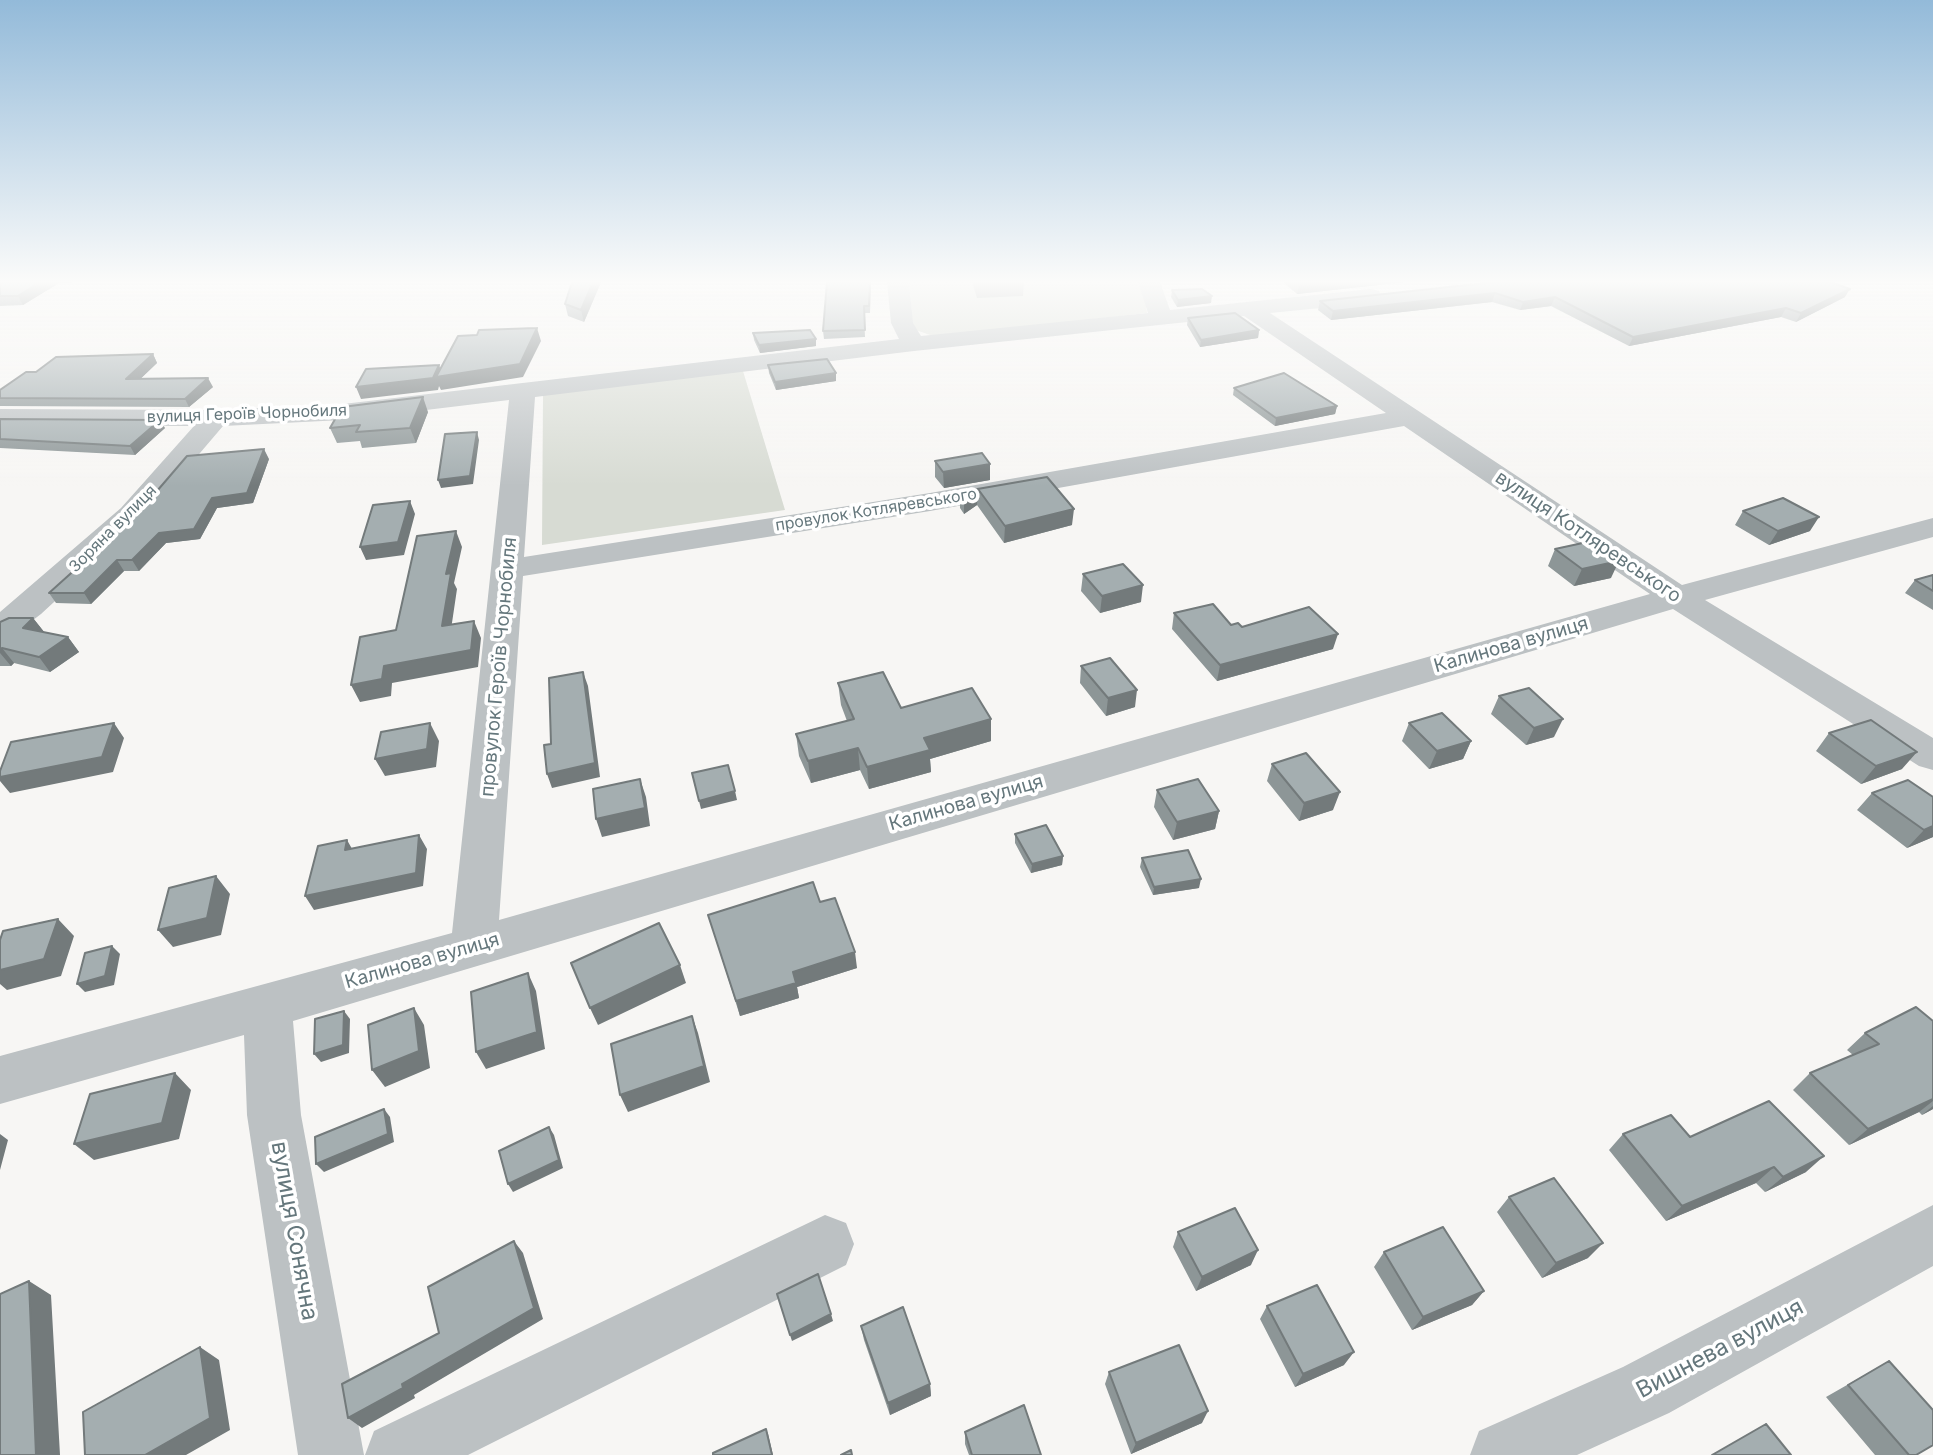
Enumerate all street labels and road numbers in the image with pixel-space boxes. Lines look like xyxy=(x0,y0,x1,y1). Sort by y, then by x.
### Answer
street label: вулиця Героїв Чорнобиля xyxy=(147,401,347,427)
street label: вулиця Котляревського xyxy=(1491,466,1685,608)
street label: Зоряна вулиця xyxy=(65,481,161,577)
street label: провулок Котляревського xyxy=(774,485,978,535)
street label: провулок Героїв Чорнобиля xyxy=(476,536,522,798)
street label: Калинова вулиця xyxy=(1431,612,1591,678)
street label: Калинова вулиця xyxy=(886,770,1046,836)
street label: Калинова вулиця xyxy=(342,928,502,994)
street label: вулиця Сонячна xyxy=(265,1139,323,1323)
street label: Вишнева вулиця xyxy=(1632,1293,1808,1405)

